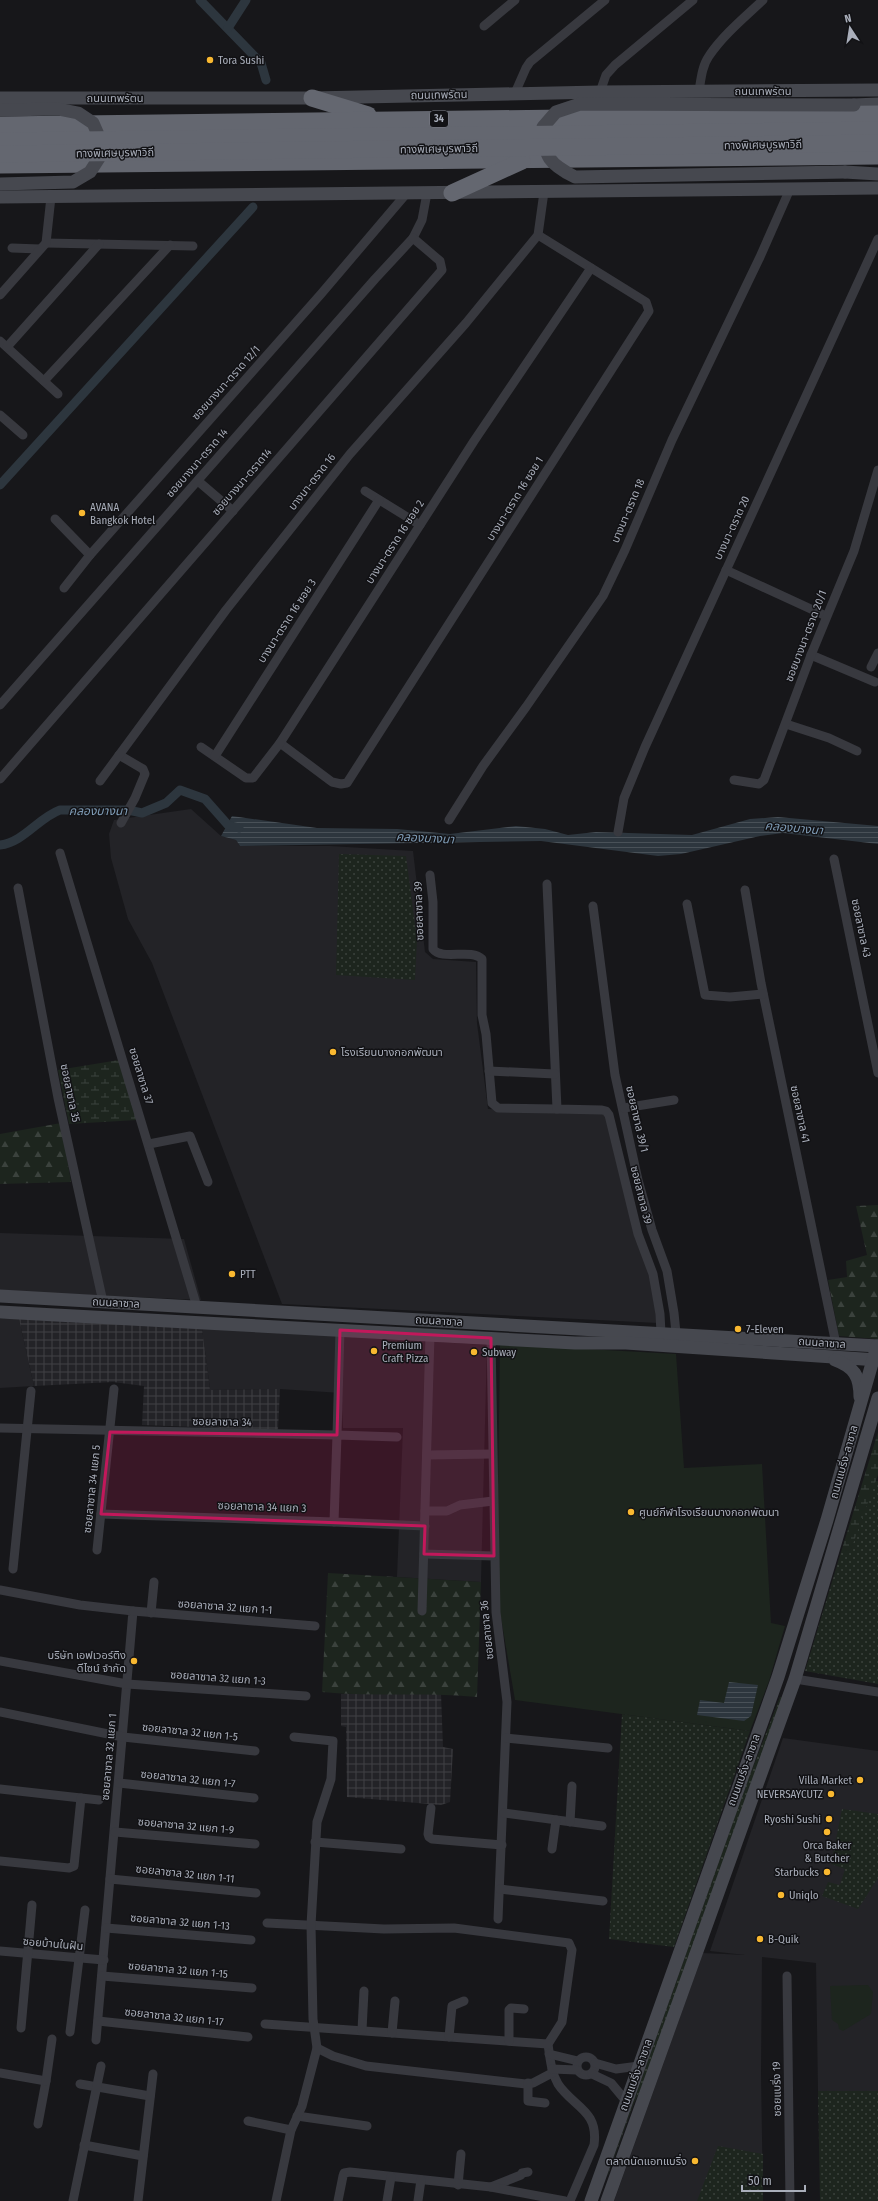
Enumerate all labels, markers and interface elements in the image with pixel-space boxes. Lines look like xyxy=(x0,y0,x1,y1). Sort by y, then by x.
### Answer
north arrow xyxy=(830,8,870,48)
text: N xyxy=(843,12,853,26)
place label: Tora Sushi xyxy=(218,54,264,67)
marker: Tora Sushi xyxy=(205,55,215,65)
street label: ถนนเทพรัตน xyxy=(735,85,791,98)
street label: ถนนเทพรัตน xyxy=(410,88,468,102)
street label: ถนนเทพรัตน xyxy=(87,92,143,105)
road number: 34 xyxy=(430,111,448,127)
street label: ทางพิเศษบูรพาวิถี xyxy=(724,138,802,152)
street label: ทางพิเศษบูรพาวิถี xyxy=(400,142,478,156)
street label: ทางพิเศษบูรพาวิถี xyxy=(76,146,154,160)
street label: ซอยบางนา-ตราด 12/1 xyxy=(189,343,263,423)
street label: ซอยบางนา-ตราด 14 xyxy=(164,425,231,500)
street label: ซอยบางนา-ตราด14 xyxy=(209,445,275,518)
street label: บางนา-ตราด 16 xyxy=(286,451,338,513)
street label: บางนา-ตราด 16 ซอย 1 xyxy=(484,455,546,543)
street label: บางนา-ตราด 18 xyxy=(609,477,648,545)
street label: บางนา-ตราด 20 xyxy=(712,494,753,562)
street label: บางนา-ตราด 16 ซอย 2 xyxy=(363,498,427,586)
place label: AVANA Bangkok Hotel xyxy=(90,501,155,527)
marker: AVANA Bangkok Hotel xyxy=(77,508,87,518)
street label: บางนา-ตราด 16 ซอย 3 xyxy=(255,577,319,665)
street label: ซอยบางนา-ตราด 20/1 xyxy=(783,588,829,684)
water label: คลองบางนา xyxy=(69,804,128,818)
water label: คลองบางนา xyxy=(764,818,825,838)
water label: คลองบางนา xyxy=(395,829,456,847)
street label: ซอยลาซาล 39 xyxy=(411,881,427,941)
street label: ซอยลาซาล 43 xyxy=(848,898,874,958)
street label: ซอยลาซาล 37 xyxy=(126,1046,156,1106)
place label: โรงเรียนบางกอกพัฒนา xyxy=(341,1046,443,1059)
marker: โรงเรียนบางกอกพัฒนา xyxy=(328,1047,338,1057)
street label: ซอยลาซาล 35 xyxy=(57,1063,83,1123)
street label: ซอยลาซาล 41 xyxy=(788,1084,812,1144)
street label: ซอยลาซาล 39/1 xyxy=(623,1085,651,1153)
street label: ซอยลาซาล 39 xyxy=(628,1165,654,1225)
place label: PTT xyxy=(240,1268,257,1281)
marker: PTT xyxy=(227,1269,237,1279)
street label: ถนนลาซาล xyxy=(92,1295,140,1311)
street label: ถนนลาซาล xyxy=(415,1313,463,1329)
place label: 7-Eleven xyxy=(746,1323,784,1336)
marker: 7-Eleven xyxy=(733,1324,743,1334)
street label: ถนนลาซาล xyxy=(798,1335,846,1351)
place label: Premium Craft Pizza xyxy=(382,1339,428,1365)
marker: Premium Craft Pizza xyxy=(369,1346,379,1356)
place label: Subway xyxy=(482,1346,516,1359)
marker: Subway xyxy=(469,1347,479,1357)
street label: ซอยลาซาล 34 xyxy=(192,1415,252,1429)
street label: ถนนแบริ่ง-ลาซาล xyxy=(826,1423,861,1500)
street label: ซอยลาซาล 34 แยก 5 xyxy=(81,1444,103,1534)
street label: ซอยลาซาล 34 แยก 3 xyxy=(218,1499,307,1515)
place label: ศูนย์กีฬาโรงเรียนบางกอกพัฒนา xyxy=(639,1506,779,1519)
marker: ศูนย์กีฬาโรงเรียนบางกอกพัฒนา xyxy=(626,1507,636,1517)
street label: ซอยลาซาล 32 แยก 1-1 xyxy=(177,1597,273,1617)
street label: ซอยลาซาล 36 xyxy=(477,1599,497,1660)
place label: บริษัท เอฟเวอร์ติง ดีไซน์ จำกัด xyxy=(48,1649,126,1675)
marker: บริษัท เอฟเวอร์ติง ดีไซน์ จำกัด xyxy=(129,1656,139,1666)
street label: ซอยลาซาล 32 แยก 1-3 xyxy=(170,1668,266,1688)
street label: ซอยลาซาล 32 แยก 1 xyxy=(99,1713,119,1801)
street label: ซอยลาซาล 32 แยก 1-5 xyxy=(141,1720,239,1744)
street label: ถนนแบริ่ง-ลาซาล xyxy=(724,1732,763,1808)
street label: ซอยลาซาล 32 แยก 1-7 xyxy=(140,1768,237,1790)
place label: Villa Market xyxy=(799,1774,852,1787)
marker: Villa Market xyxy=(855,1775,865,1785)
place label: NEVERSAYCUTZ xyxy=(757,1788,823,1801)
marker: NEVERSAYCUTZ xyxy=(826,1789,836,1799)
place label: Ryoshi Sushi xyxy=(764,1813,821,1826)
marker: Ryoshi Sushi xyxy=(824,1814,834,1824)
street label: ซอยลาซาล 32 แยก 1-9 xyxy=(137,1815,235,1837)
marker: Orca Baker & Butcher xyxy=(822,1827,832,1837)
place label: Orca Baker & Butcher xyxy=(803,1839,852,1865)
street label: ซอยลาซาล 32 แยก 1-11 xyxy=(135,1862,235,1886)
place label: Starbucks xyxy=(775,1866,819,1879)
marker: Starbucks xyxy=(822,1867,832,1877)
place label: Uniqlo xyxy=(789,1889,819,1902)
marker: Uniqlo xyxy=(776,1890,786,1900)
street label: ซอยลาซาล 32 แยก 1-13 xyxy=(130,1911,230,1933)
place label: B-Quik xyxy=(768,1933,800,1946)
marker: B-Quik xyxy=(755,1934,765,1944)
street label: ซอยบ้านในฝัน xyxy=(22,1935,84,1953)
street label: ซอยลาซาล 32 แยก 1-15 xyxy=(128,1959,228,1981)
street label: ซอยลาซาล 32 แยก 1-17 xyxy=(124,2005,225,2029)
street label: ถนนแบริ่ง-ลาซาล xyxy=(616,2037,655,2113)
street label: ซอยแบริ่ง 19 xyxy=(769,2061,784,2117)
place label: ตลาดนัดแอทแบริ่ง xyxy=(606,2153,687,2168)
marker: ตลาดนัดแอทแบริ่ง xyxy=(690,2156,700,2166)
scale bar xyxy=(742,2167,805,2193)
text: 50 m xyxy=(748,2174,772,2188)

